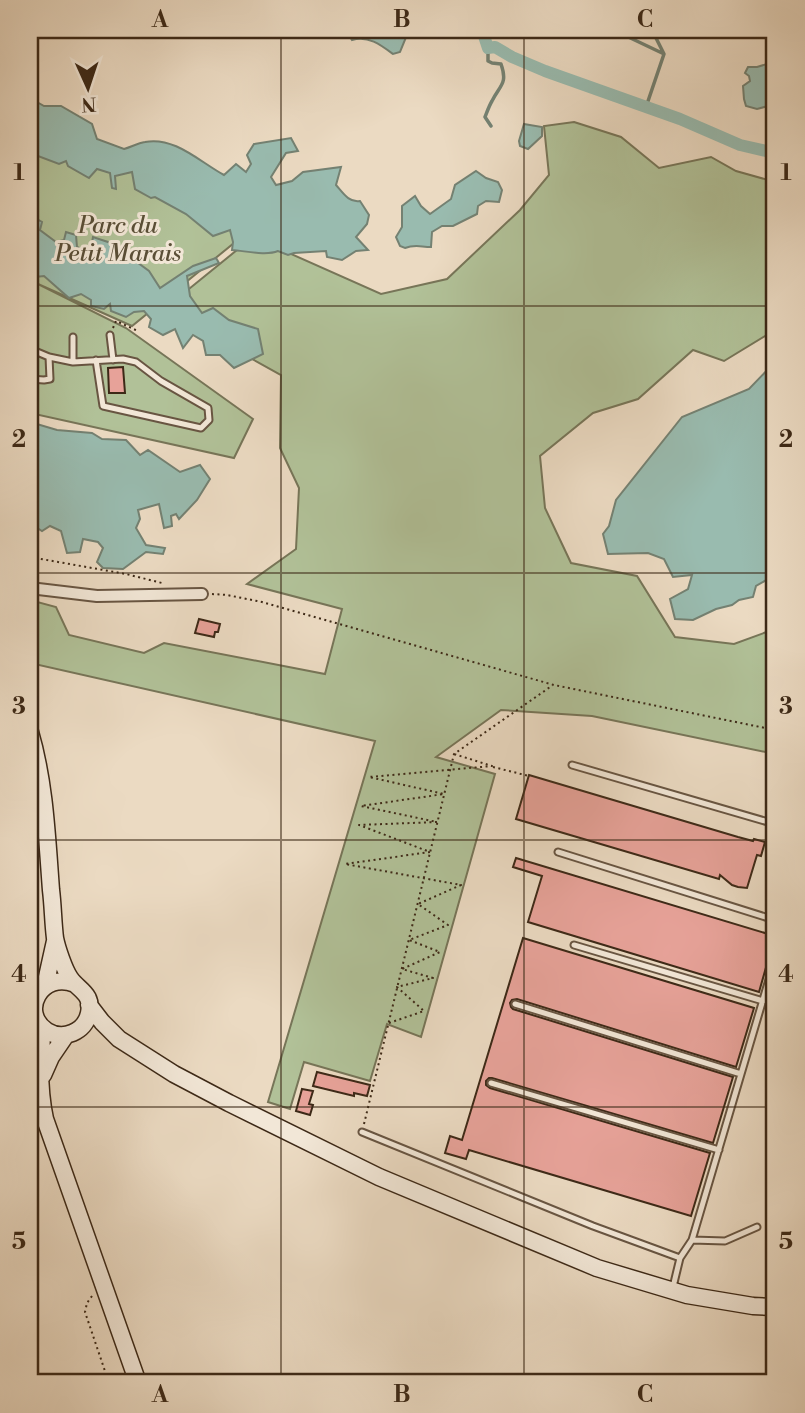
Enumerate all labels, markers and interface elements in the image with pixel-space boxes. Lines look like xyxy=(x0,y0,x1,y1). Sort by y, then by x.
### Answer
text: A xyxy=(151,6,169,34)
text: B xyxy=(393,6,411,34)
text: C xyxy=(637,6,653,34)
north arrow xyxy=(52,52,122,122)
text: N xyxy=(81,92,97,116)
text: 1 xyxy=(13,159,25,187)
text: 1 xyxy=(780,159,792,187)
park label: Parc du Petit Marais xyxy=(54,211,181,269)
text: 2 xyxy=(12,426,26,454)
text: 2 xyxy=(779,426,793,454)
text: 3 xyxy=(12,693,26,721)
text: 3 xyxy=(779,693,793,721)
text: 4 xyxy=(11,961,27,989)
text: 4 xyxy=(778,961,794,989)
text: 5 xyxy=(12,1228,26,1256)
text: 5 xyxy=(779,1228,793,1256)
text: A xyxy=(151,1381,169,1409)
text: B xyxy=(393,1381,411,1409)
text: C xyxy=(637,1381,653,1409)

